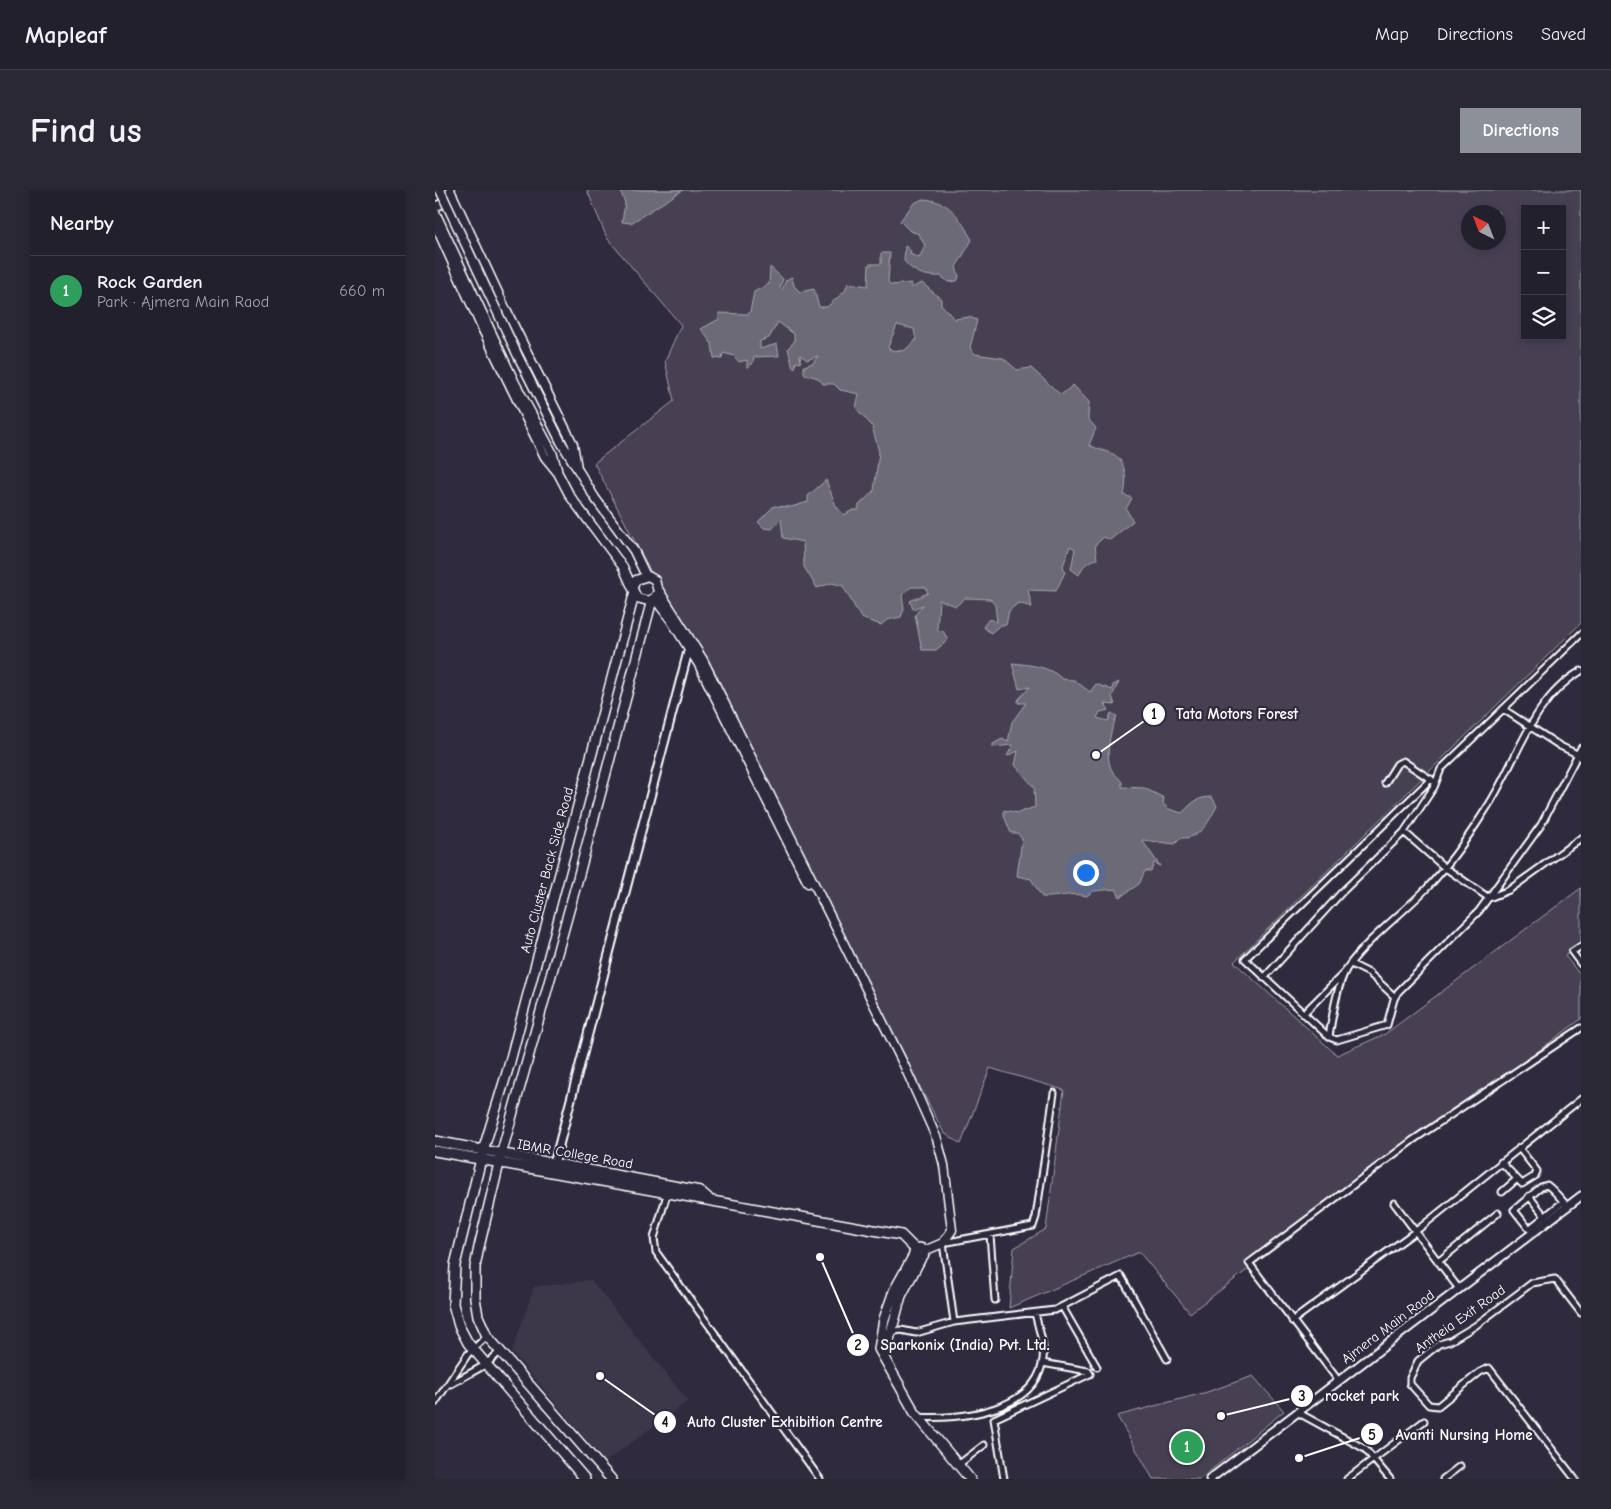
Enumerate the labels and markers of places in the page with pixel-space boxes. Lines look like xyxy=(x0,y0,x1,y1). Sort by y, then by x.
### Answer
callout: Tata Motors Forest xyxy=(1141,699,1309,729)
callout: Sparkonix (India) Pvt. Ltd. xyxy=(846,1330,1059,1360)
callout: rocket park xyxy=(1289,1381,1409,1411)
callout: Auto Cluster Exhibition Centre xyxy=(652,1407,893,1437)
callout: Avanti Nursing Home xyxy=(1360,1419,1542,1449)
pin: 1 xyxy=(1171,1428,1203,1466)

